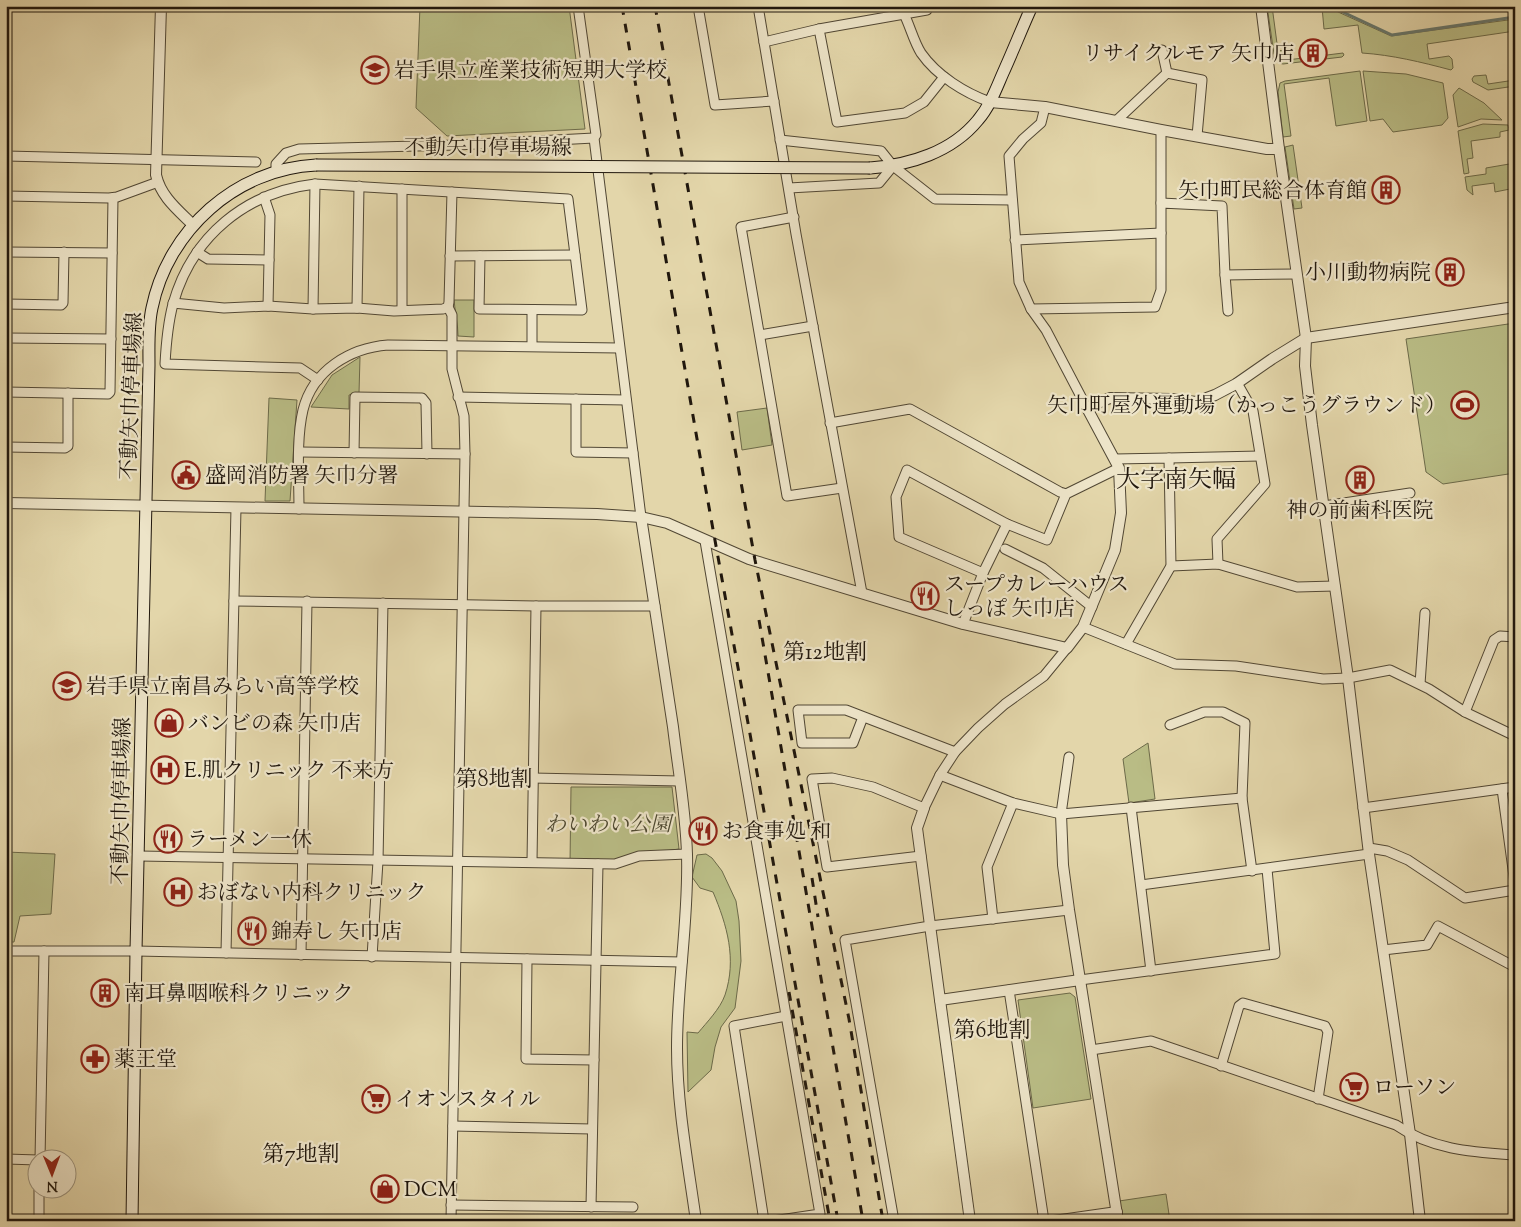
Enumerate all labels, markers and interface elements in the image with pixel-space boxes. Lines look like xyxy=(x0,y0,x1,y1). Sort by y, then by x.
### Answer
building icon: リサイクルモア 矢巾店 xyxy=(1298,38,1328,68)
place label: リサイクルモア 矢巾店 xyxy=(1082,40,1294,70)
school or university icon: 岩手県立産業技術短期大学校 xyxy=(360,55,390,85)
place label: 岩手県立産業技術短期大学校 xyxy=(394,57,667,87)
street label: 不動矢巾停車場線 xyxy=(404,134,572,164)
building icon: 矢巾町民総合体育館 xyxy=(1371,175,1401,205)
place label: 矢巾町民総合体育館 xyxy=(1178,177,1367,207)
building icon: 小川動物病院 xyxy=(1435,257,1465,287)
place label: 小川動物病院 xyxy=(1305,259,1431,289)
street label: 不動矢巾停車場線 xyxy=(115,312,151,481)
sports icon: 矢巾町屋外運動場（かっこうグラウンド） xyxy=(1450,390,1480,420)
place label: 矢巾町屋外運動場（かっこうグラウンド） xyxy=(1047,392,1446,422)
public building icon: 盛岡消防署 矢巾分署 xyxy=(171,460,201,490)
place label: 盛岡消防署 矢巾分署 xyxy=(205,462,398,492)
district label: 大字南矢幅 xyxy=(1116,464,1236,498)
building icon: 神の前歯科医院 xyxy=(1345,465,1375,495)
place label: 神の前歯科医院 xyxy=(1287,497,1434,527)
place label: スープカレーハウス しっぽ 矢巾店 xyxy=(944,571,1129,625)
restaurant icon: スープカレーハウス しっぽ 矢巾店 xyxy=(910,581,940,611)
district label: 第12地割 xyxy=(783,638,867,670)
school or university icon: 岩手県立南昌みらい高等学校 xyxy=(52,671,82,701)
place label: 岩手県立南昌みらい高等学校 xyxy=(86,673,359,703)
shop icon: バンビの森 矢巾店 xyxy=(154,708,184,738)
place label: バンビの森 矢巾店 xyxy=(188,710,360,740)
street label: 不動矢巾停車場線 xyxy=(107,717,139,885)
hospital icon: E.肌クリニック 不来方 xyxy=(150,755,180,785)
place label: E.肌クリニック 不来方 xyxy=(184,757,394,787)
district label: 第8地割 xyxy=(455,765,533,797)
park label: わいわい公園 xyxy=(545,811,674,841)
restaurant icon: お食事処 和 xyxy=(688,816,718,846)
place label: お食事処 和 xyxy=(722,818,831,848)
restaurant icon: ラーメン一休 xyxy=(153,824,183,854)
place label: ラーメン一休 xyxy=(187,826,312,856)
hospital icon: おぼない内科クリニック xyxy=(163,877,193,907)
place label: おぼない内科クリニック xyxy=(197,879,427,909)
restaurant icon: 錦寿し 矢巾店 xyxy=(237,916,267,946)
place label: 錦寿し 矢巾店 xyxy=(271,918,401,948)
building icon: 南耳鼻咽喉科クリニック xyxy=(90,978,120,1008)
place label: 南耳鼻咽喉科クリニック xyxy=(124,980,354,1010)
district label: 第6地割 xyxy=(954,1016,1030,1048)
pharmacy icon: 薬王堂 xyxy=(80,1044,110,1074)
place label: 薬王堂 xyxy=(114,1046,177,1076)
supermarket icon: ローソン xyxy=(1339,1072,1369,1102)
place label: ローソン xyxy=(1373,1074,1456,1104)
supermarket icon: イオンスタイル xyxy=(361,1084,391,1114)
place label: イオンスタイル xyxy=(395,1086,540,1116)
district label: 第7地割 xyxy=(262,1140,340,1172)
north arrow xyxy=(28,1150,78,1200)
shop icon: DCM xyxy=(370,1174,400,1204)
text: N xyxy=(46,1175,58,1195)
place label: DCM xyxy=(404,1176,457,1206)

